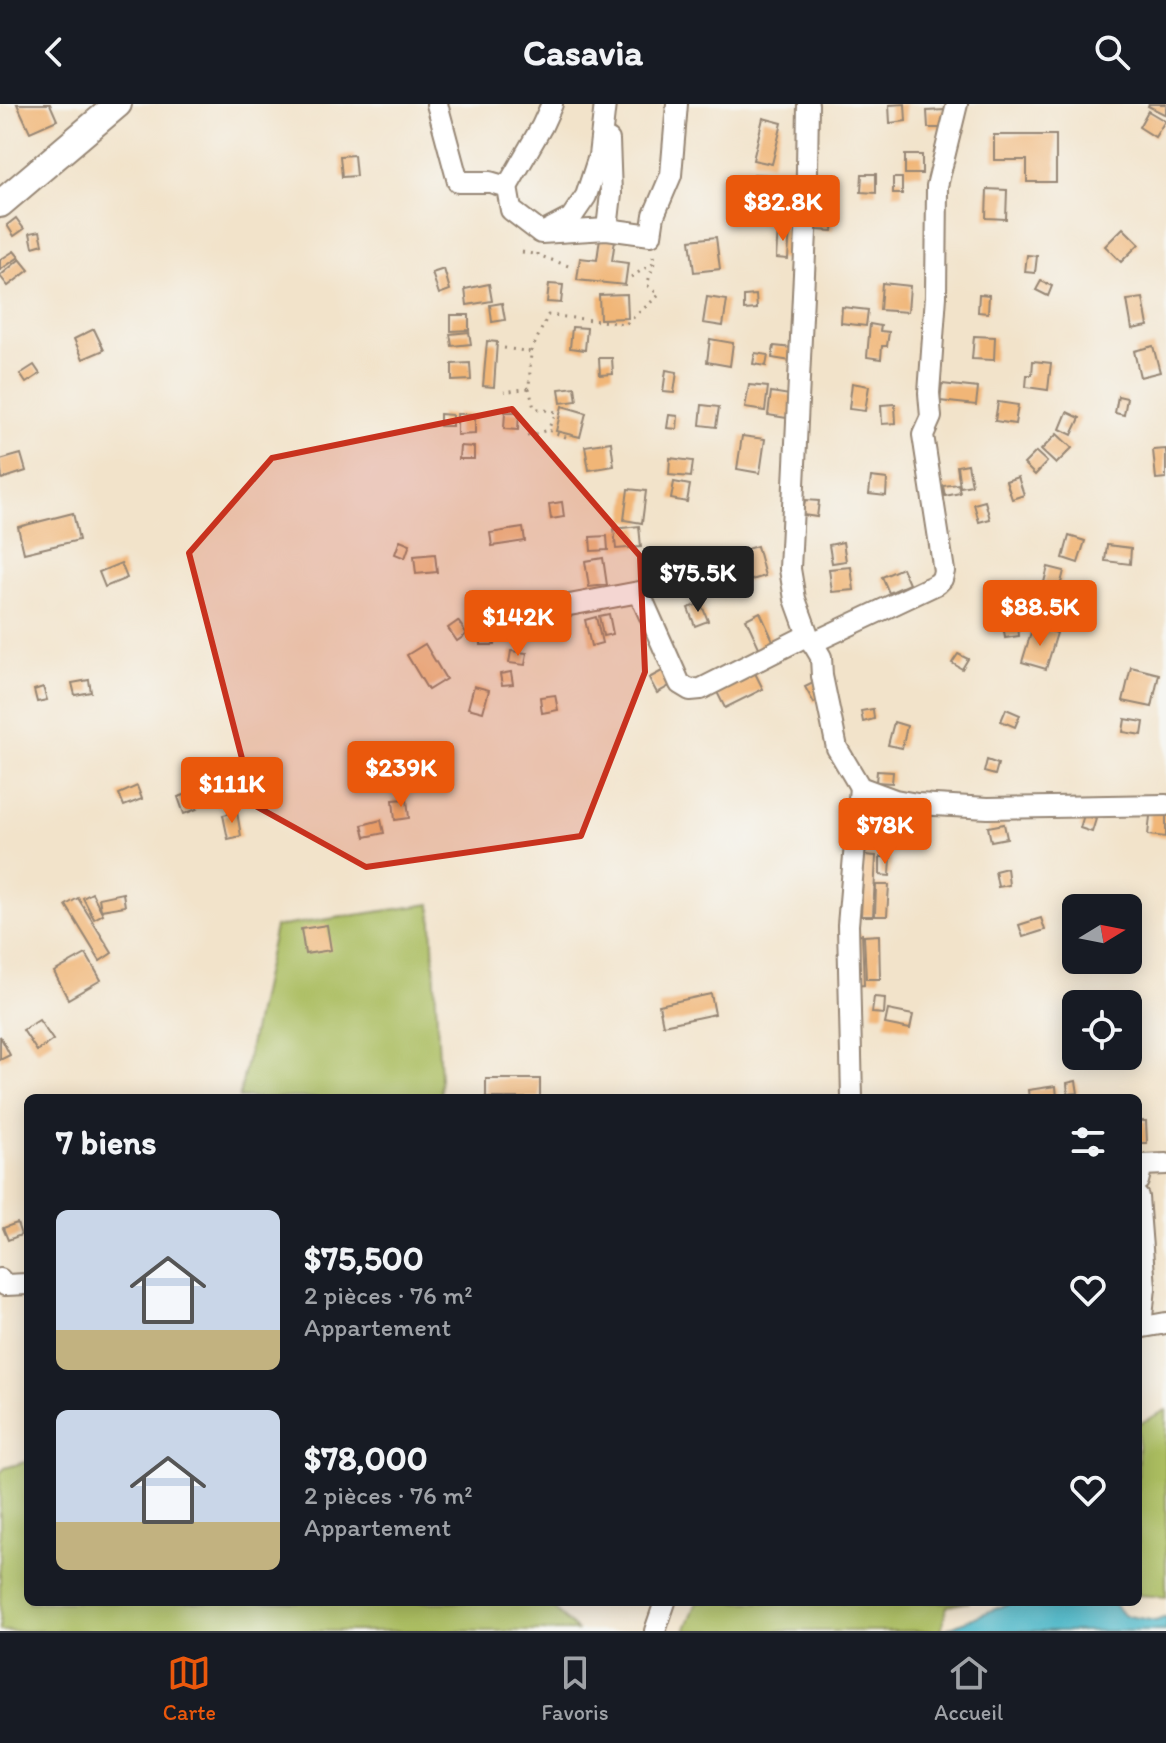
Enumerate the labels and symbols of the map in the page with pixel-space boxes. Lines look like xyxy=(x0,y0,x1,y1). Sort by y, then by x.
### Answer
pin: $82.8K xyxy=(718,175,848,243)
pin: $75.5K xyxy=(633,546,763,614)
pin: $88.5K xyxy=(975,580,1105,648)
pin: $142K xyxy=(462,590,574,658)
pin: $239K xyxy=(345,741,457,809)
pin: $111K xyxy=(176,757,288,825)
pin: $78K xyxy=(838,798,932,866)
north arrow xyxy=(1062,894,1142,974)

